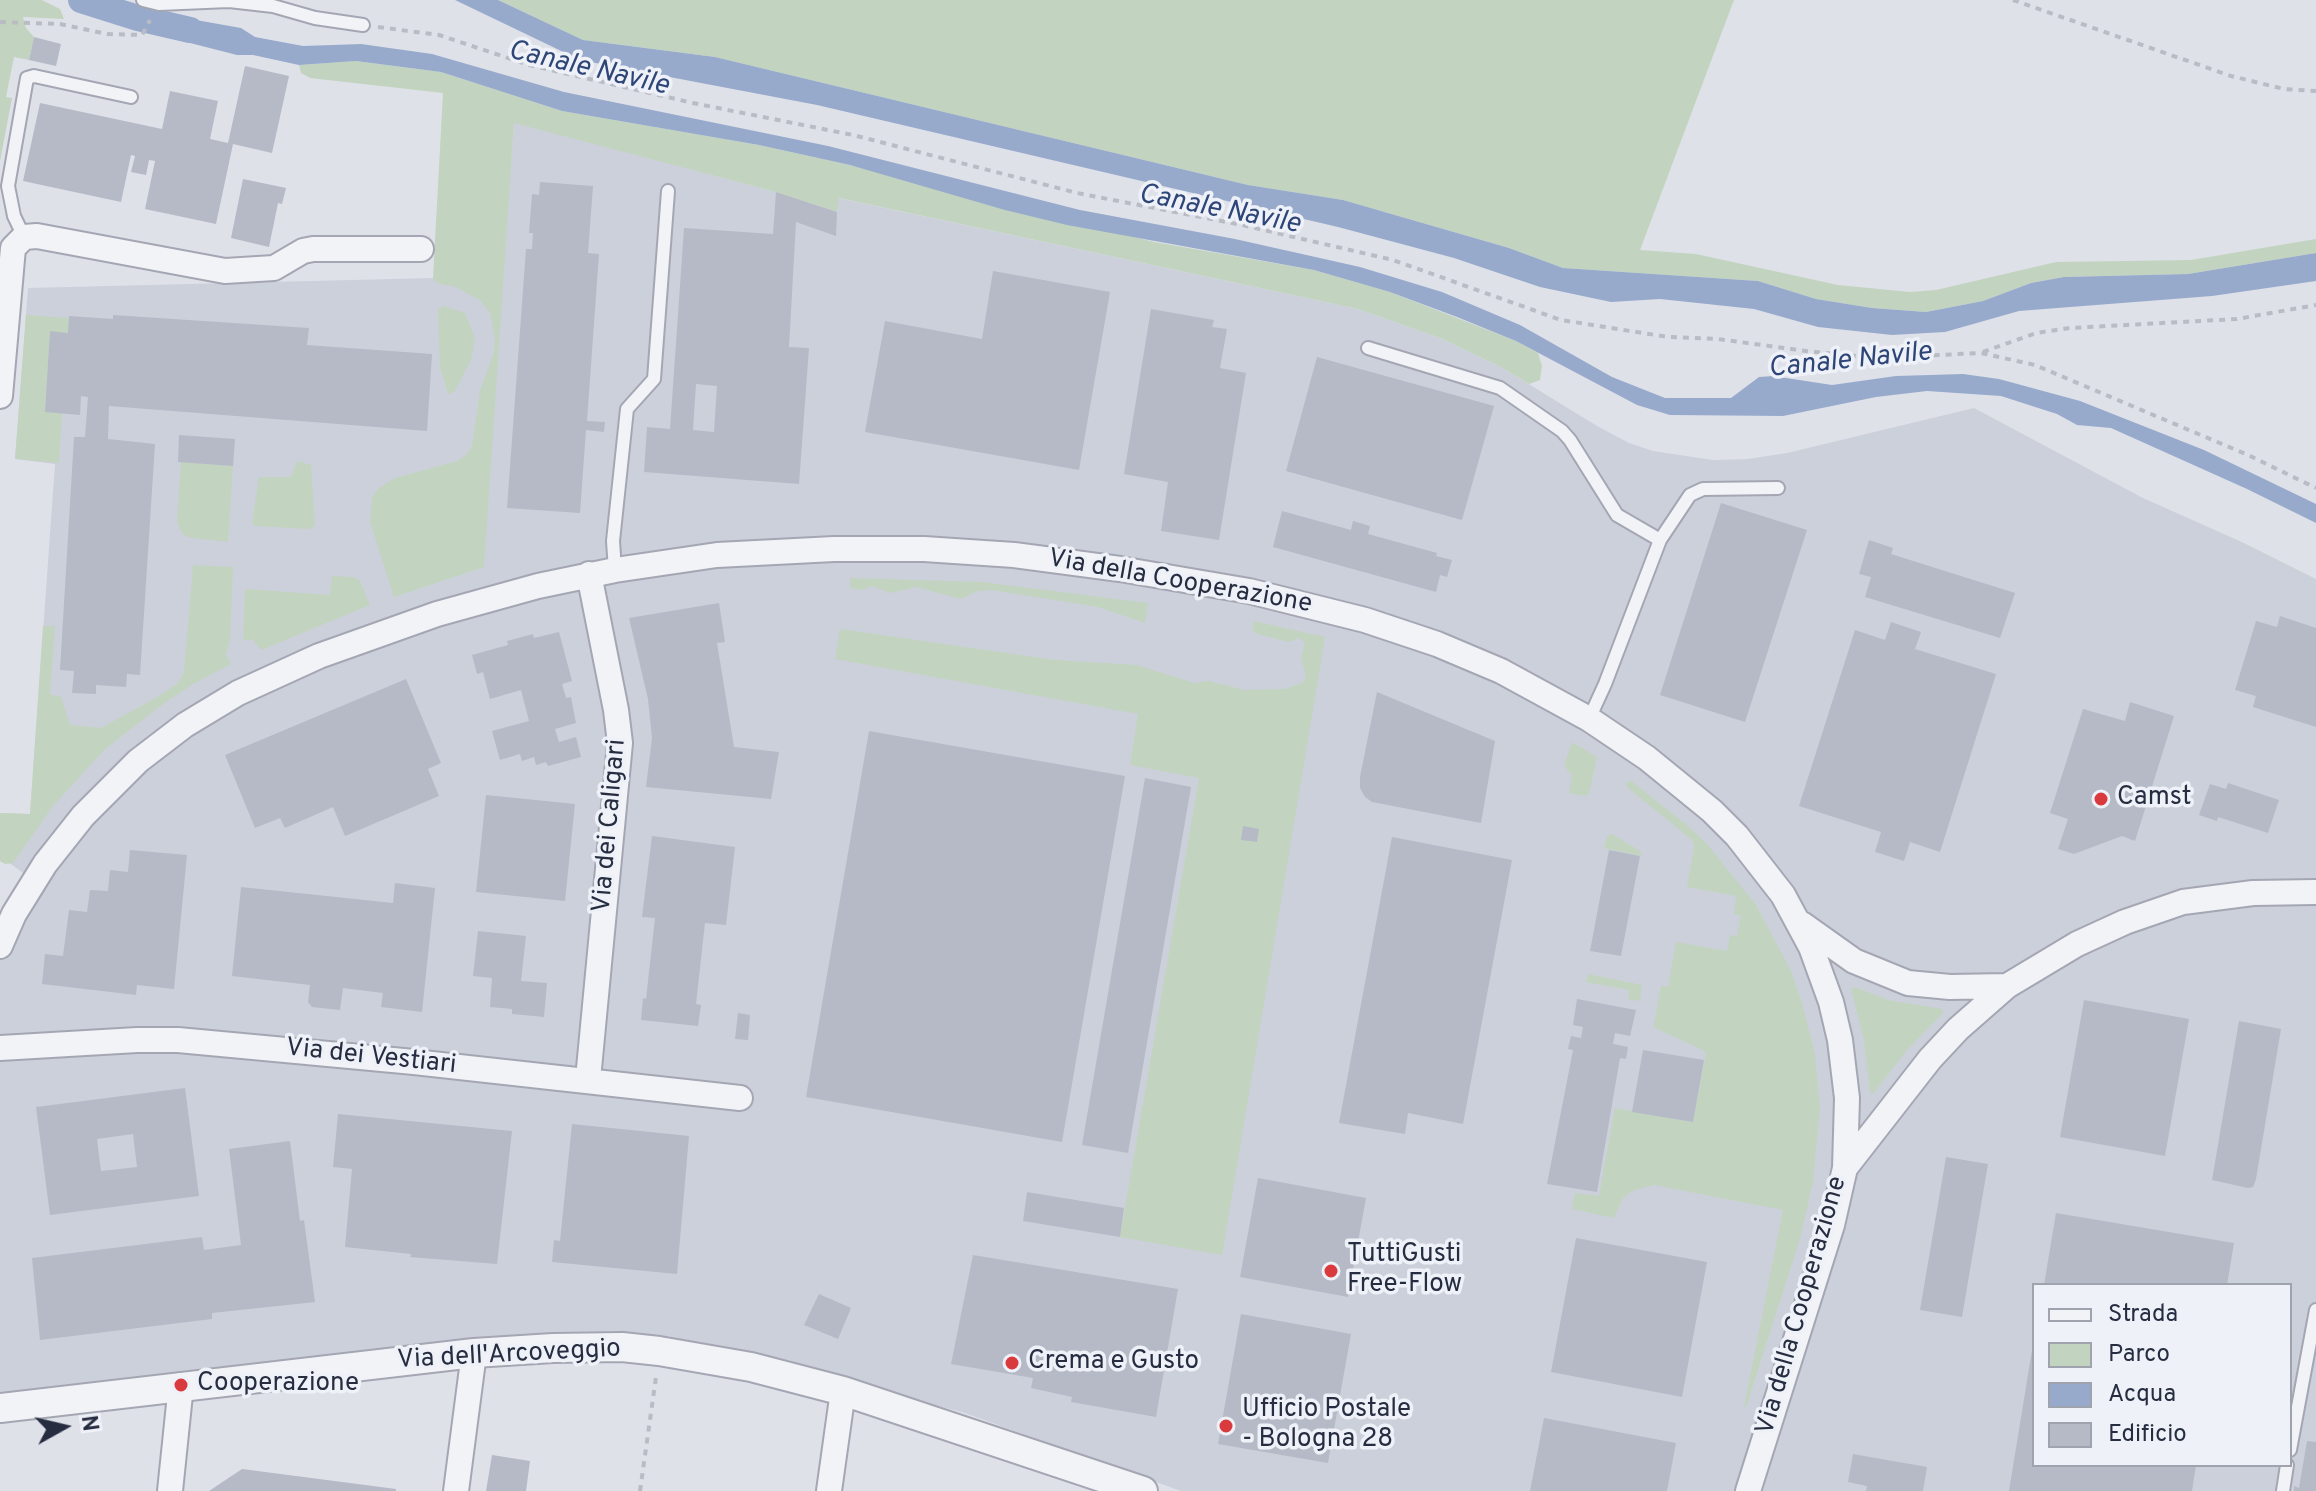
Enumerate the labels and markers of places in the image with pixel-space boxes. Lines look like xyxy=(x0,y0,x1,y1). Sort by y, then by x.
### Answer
place label: Camst xyxy=(2117,783,2192,815)
marker: Camst xyxy=(2092,790,2110,808)
place label: TuttiGusti Free-Flow xyxy=(1347,1240,1462,1302)
marker: TuttiGusti Free-Flow xyxy=(1322,1262,1340,1280)
place label: Crema e Gusto xyxy=(1028,1347,1199,1379)
marker: Crema e Gusto xyxy=(1003,1354,1021,1372)
place label: Cooperazione xyxy=(197,1369,359,1401)
marker: Cooperazione xyxy=(172,1376,190,1394)
place label: Ufficio Postale - Bologna 28 xyxy=(1242,1395,1411,1456)
marker: Ufficio Postale - Bologna 28 xyxy=(1217,1417,1235,1435)

